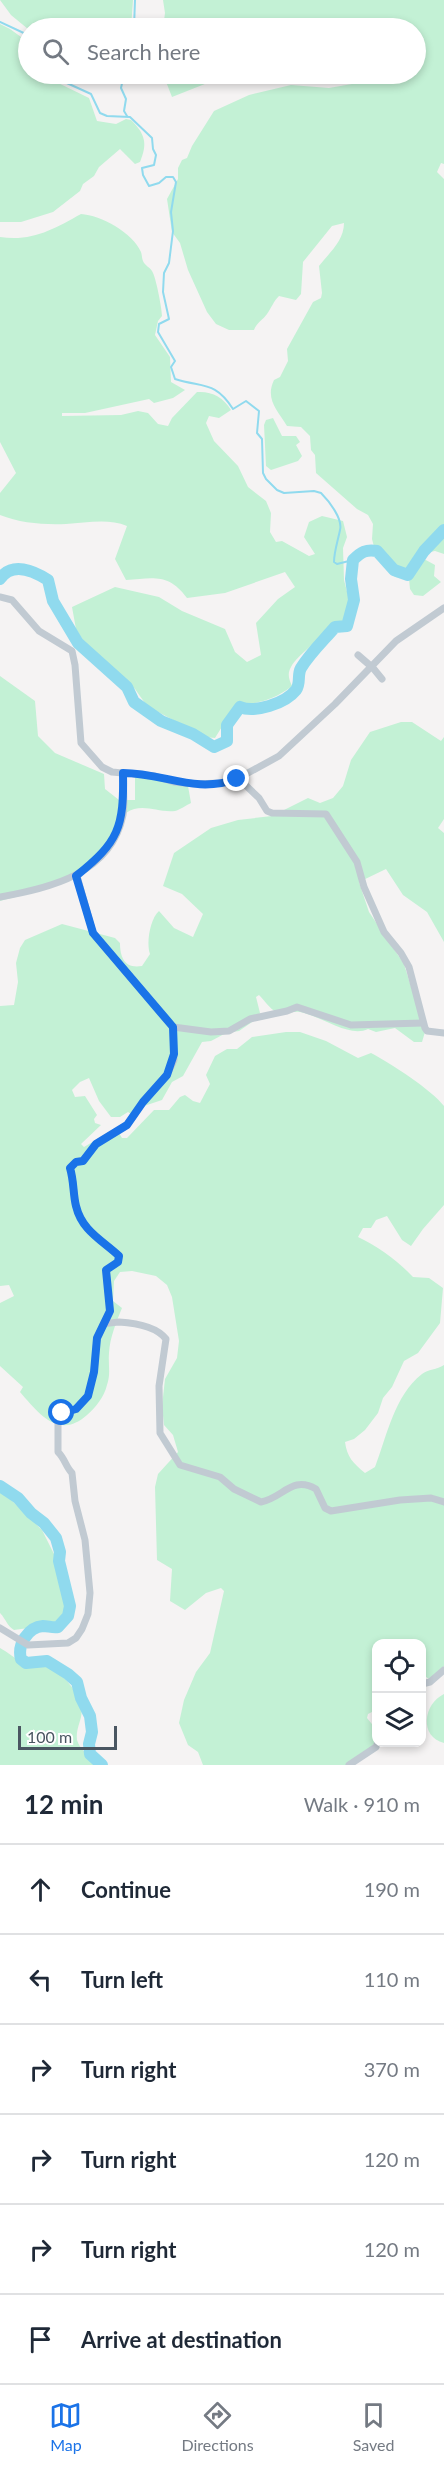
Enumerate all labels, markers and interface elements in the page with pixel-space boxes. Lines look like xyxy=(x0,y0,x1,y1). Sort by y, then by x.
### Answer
search box xyxy=(18,18,426,84)
icon: search xyxy=(39,35,72,68)
text: Search here xyxy=(87,38,200,65)
route end xyxy=(223,765,249,791)
route start xyxy=(48,1399,74,1425)
map controls xyxy=(372,1639,426,1747)
button: locate xyxy=(372,1639,426,1693)
button: layers xyxy=(372,1693,426,1747)
scale bar xyxy=(18,1723,117,1750)
text: 100 m xyxy=(27,1727,72,1746)
text: 12 min xyxy=(24,1788,104,1820)
text: Walk · 910 m xyxy=(304,1792,420,1816)
icon: ahead xyxy=(24,1873,57,1906)
text: Continue xyxy=(81,1876,171,1903)
text: 190 m xyxy=(364,1877,420,1901)
icon: left xyxy=(24,1963,57,1996)
text: Turn left xyxy=(81,1966,163,1993)
text: 110 m xyxy=(364,1967,420,1991)
icon: right xyxy=(24,2053,57,2086)
text: Turn right xyxy=(81,2056,176,2083)
text: 370 m xyxy=(364,2057,420,2081)
icon: right xyxy=(24,2143,57,2176)
text: Turn right xyxy=(81,2146,176,2173)
text: 120 m xyxy=(364,2147,420,2171)
icon: right xyxy=(24,2233,57,2266)
text: Turn right xyxy=(81,2236,176,2263)
text: 120 m xyxy=(364,2237,420,2261)
icon: arrive xyxy=(24,2323,57,2356)
text: Arrive at destination xyxy=(81,2326,282,2353)
tab: Map xyxy=(49,2399,82,2454)
tab: Directions xyxy=(181,2399,254,2454)
tab: Saved xyxy=(353,2399,394,2454)

